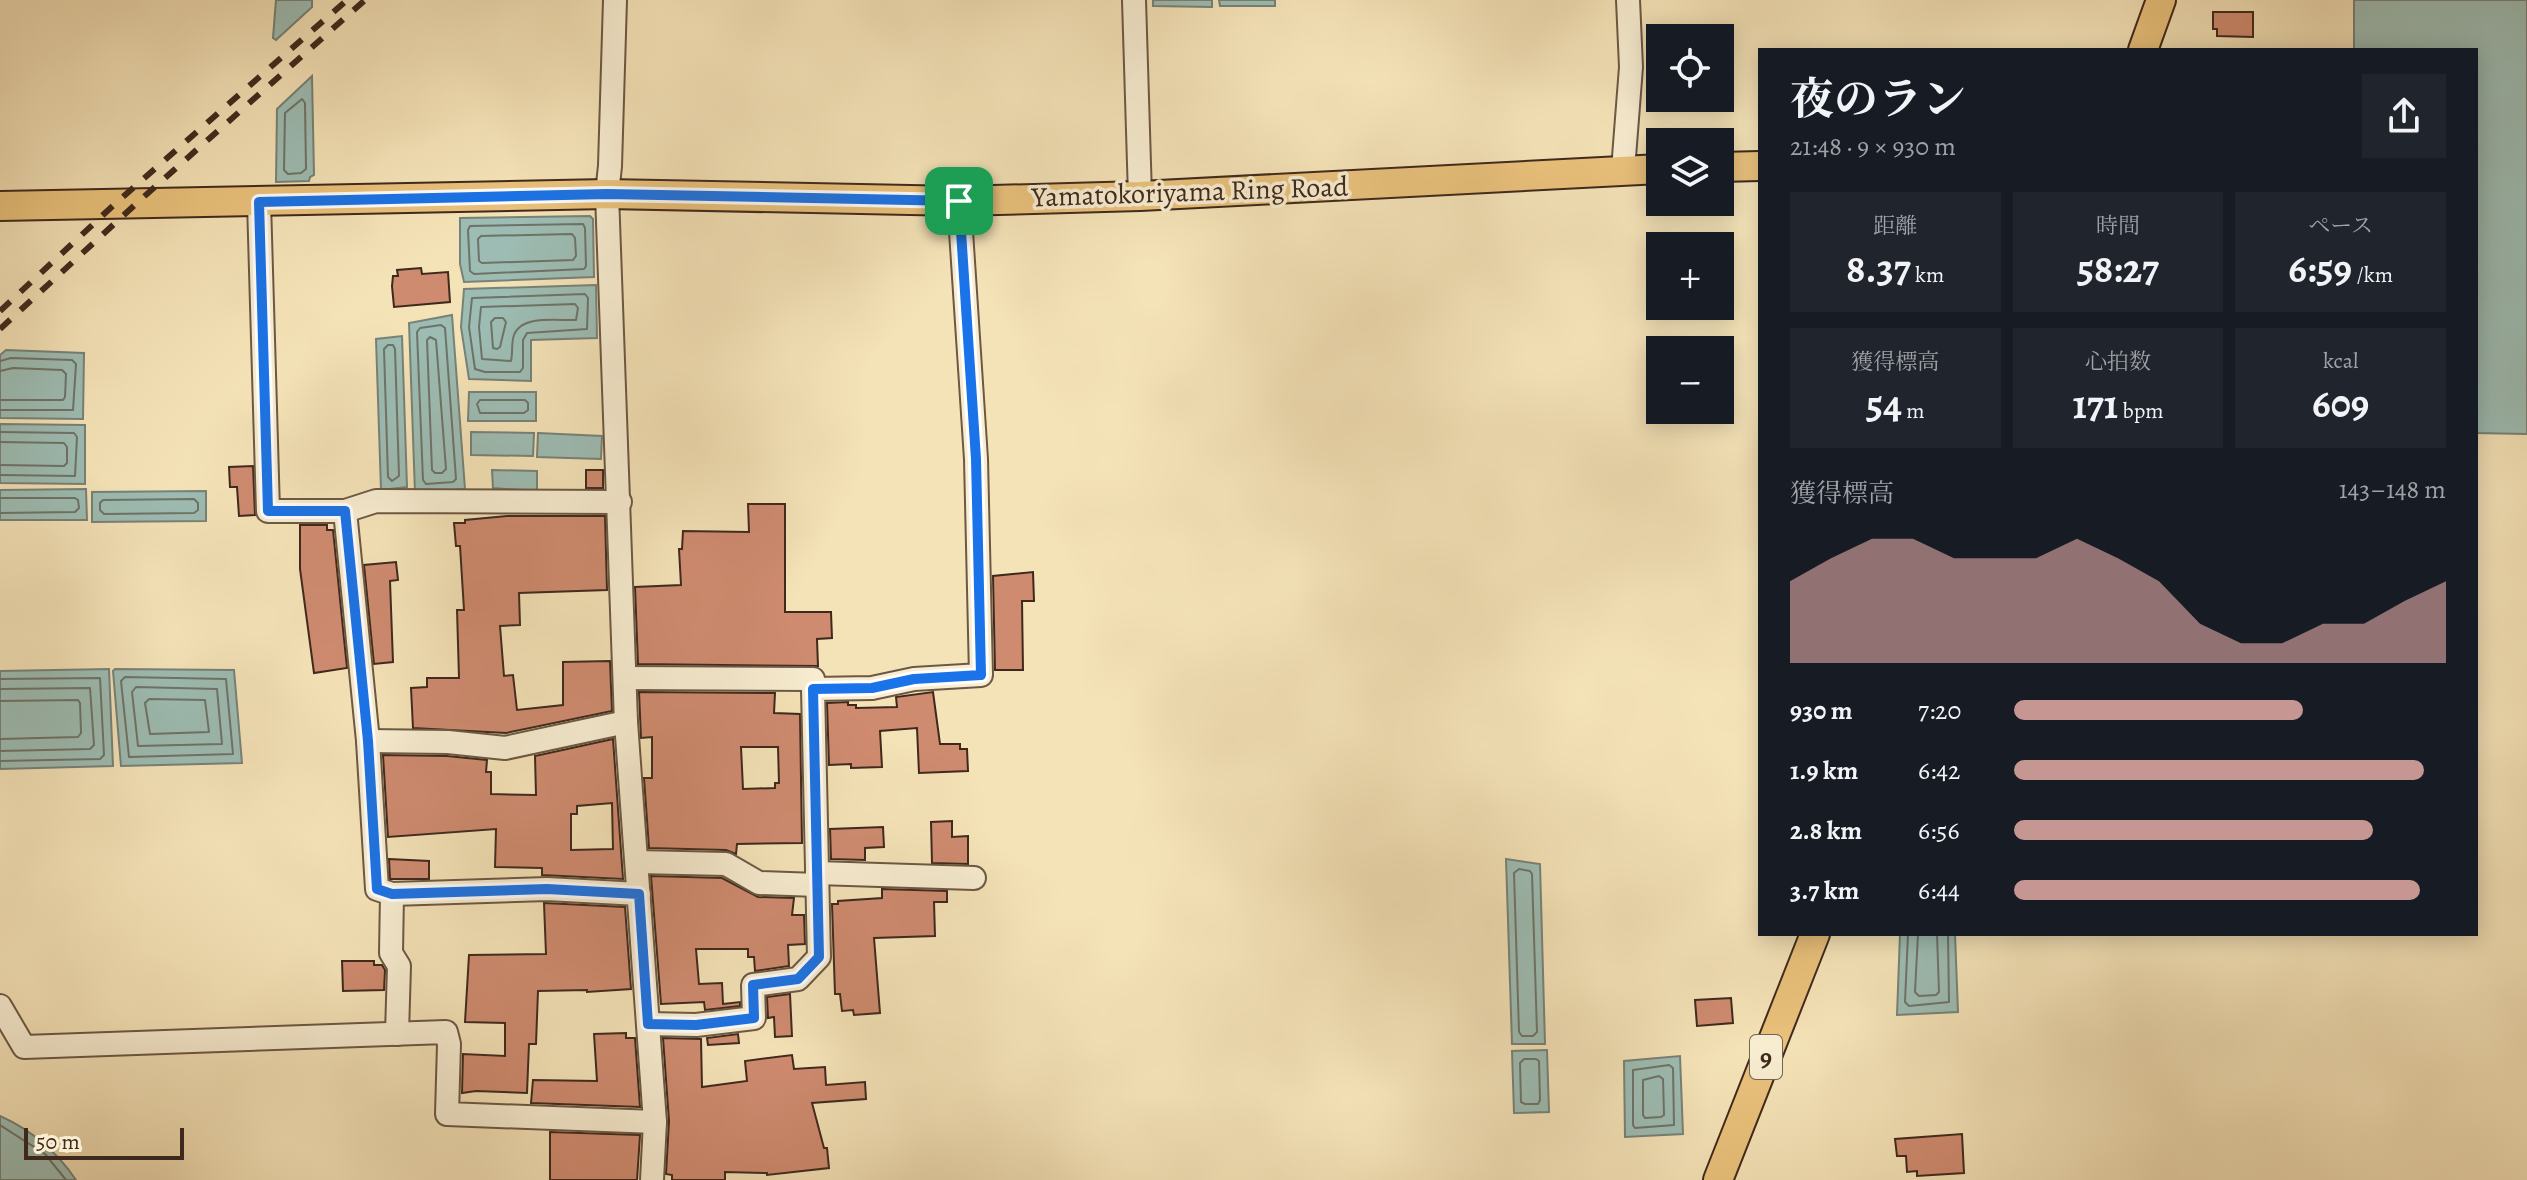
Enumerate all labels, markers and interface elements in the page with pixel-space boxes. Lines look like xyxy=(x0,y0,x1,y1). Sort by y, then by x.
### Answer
map controls xyxy=(1646,24,1734,424)
button: locate xyxy=(1646,24,1734,112)
text: 夜のラン xyxy=(1790,69,1966,129)
button: share xyxy=(2362,74,2446,158)
button: layers xyxy=(1646,128,1734,216)
text: 21:48 · 9 × 930 m xyxy=(1790,129,1956,164)
pin xyxy=(925,167,993,235)
street label: Yamatokoriyama Ring Road xyxy=(1030,167,1350,217)
icon: arrive xyxy=(937,179,981,223)
text: 距離 xyxy=(1873,211,1917,241)
text: 時間 xyxy=(2096,211,2140,241)
text: ペース xyxy=(2308,211,2373,241)
button: + xyxy=(1646,232,1734,320)
text: 8.37 xyxy=(1846,241,1911,296)
text: 58:27 xyxy=(2077,241,2159,296)
text: 6:59 xyxy=(2288,241,2352,296)
text: km xyxy=(1911,260,1944,290)
text: /km xyxy=(2352,260,2393,290)
button: − xyxy=(1646,336,1734,424)
text: kcal xyxy=(2323,346,2358,376)
text: 獲得標高 xyxy=(1851,347,1939,377)
text: 心拍数 xyxy=(2085,347,2151,377)
text: 609 xyxy=(2312,376,2369,431)
text: 54 xyxy=(1866,377,1902,432)
text: 171 xyxy=(2072,377,2118,432)
text: m xyxy=(1902,396,1925,426)
text: bpm xyxy=(2118,396,2164,426)
text: 143–148 m xyxy=(2339,472,2446,507)
text: 獲得標高 xyxy=(1790,476,1894,511)
text: 930 m xyxy=(1790,693,1853,728)
text: 7:20 xyxy=(1918,693,1961,728)
text: 1.9 km xyxy=(1790,753,1858,788)
text: 6:42 xyxy=(1918,753,1960,788)
text: 2.8 km xyxy=(1790,813,1862,848)
text: 6:56 xyxy=(1918,813,1959,848)
text: 3.7 km xyxy=(1790,873,1859,908)
text: 6:44 xyxy=(1918,873,1960,908)
road number: 9 xyxy=(1750,1035,1782,1079)
scale bar xyxy=(24,1124,184,1160)
text: 50 m xyxy=(36,1127,80,1157)

